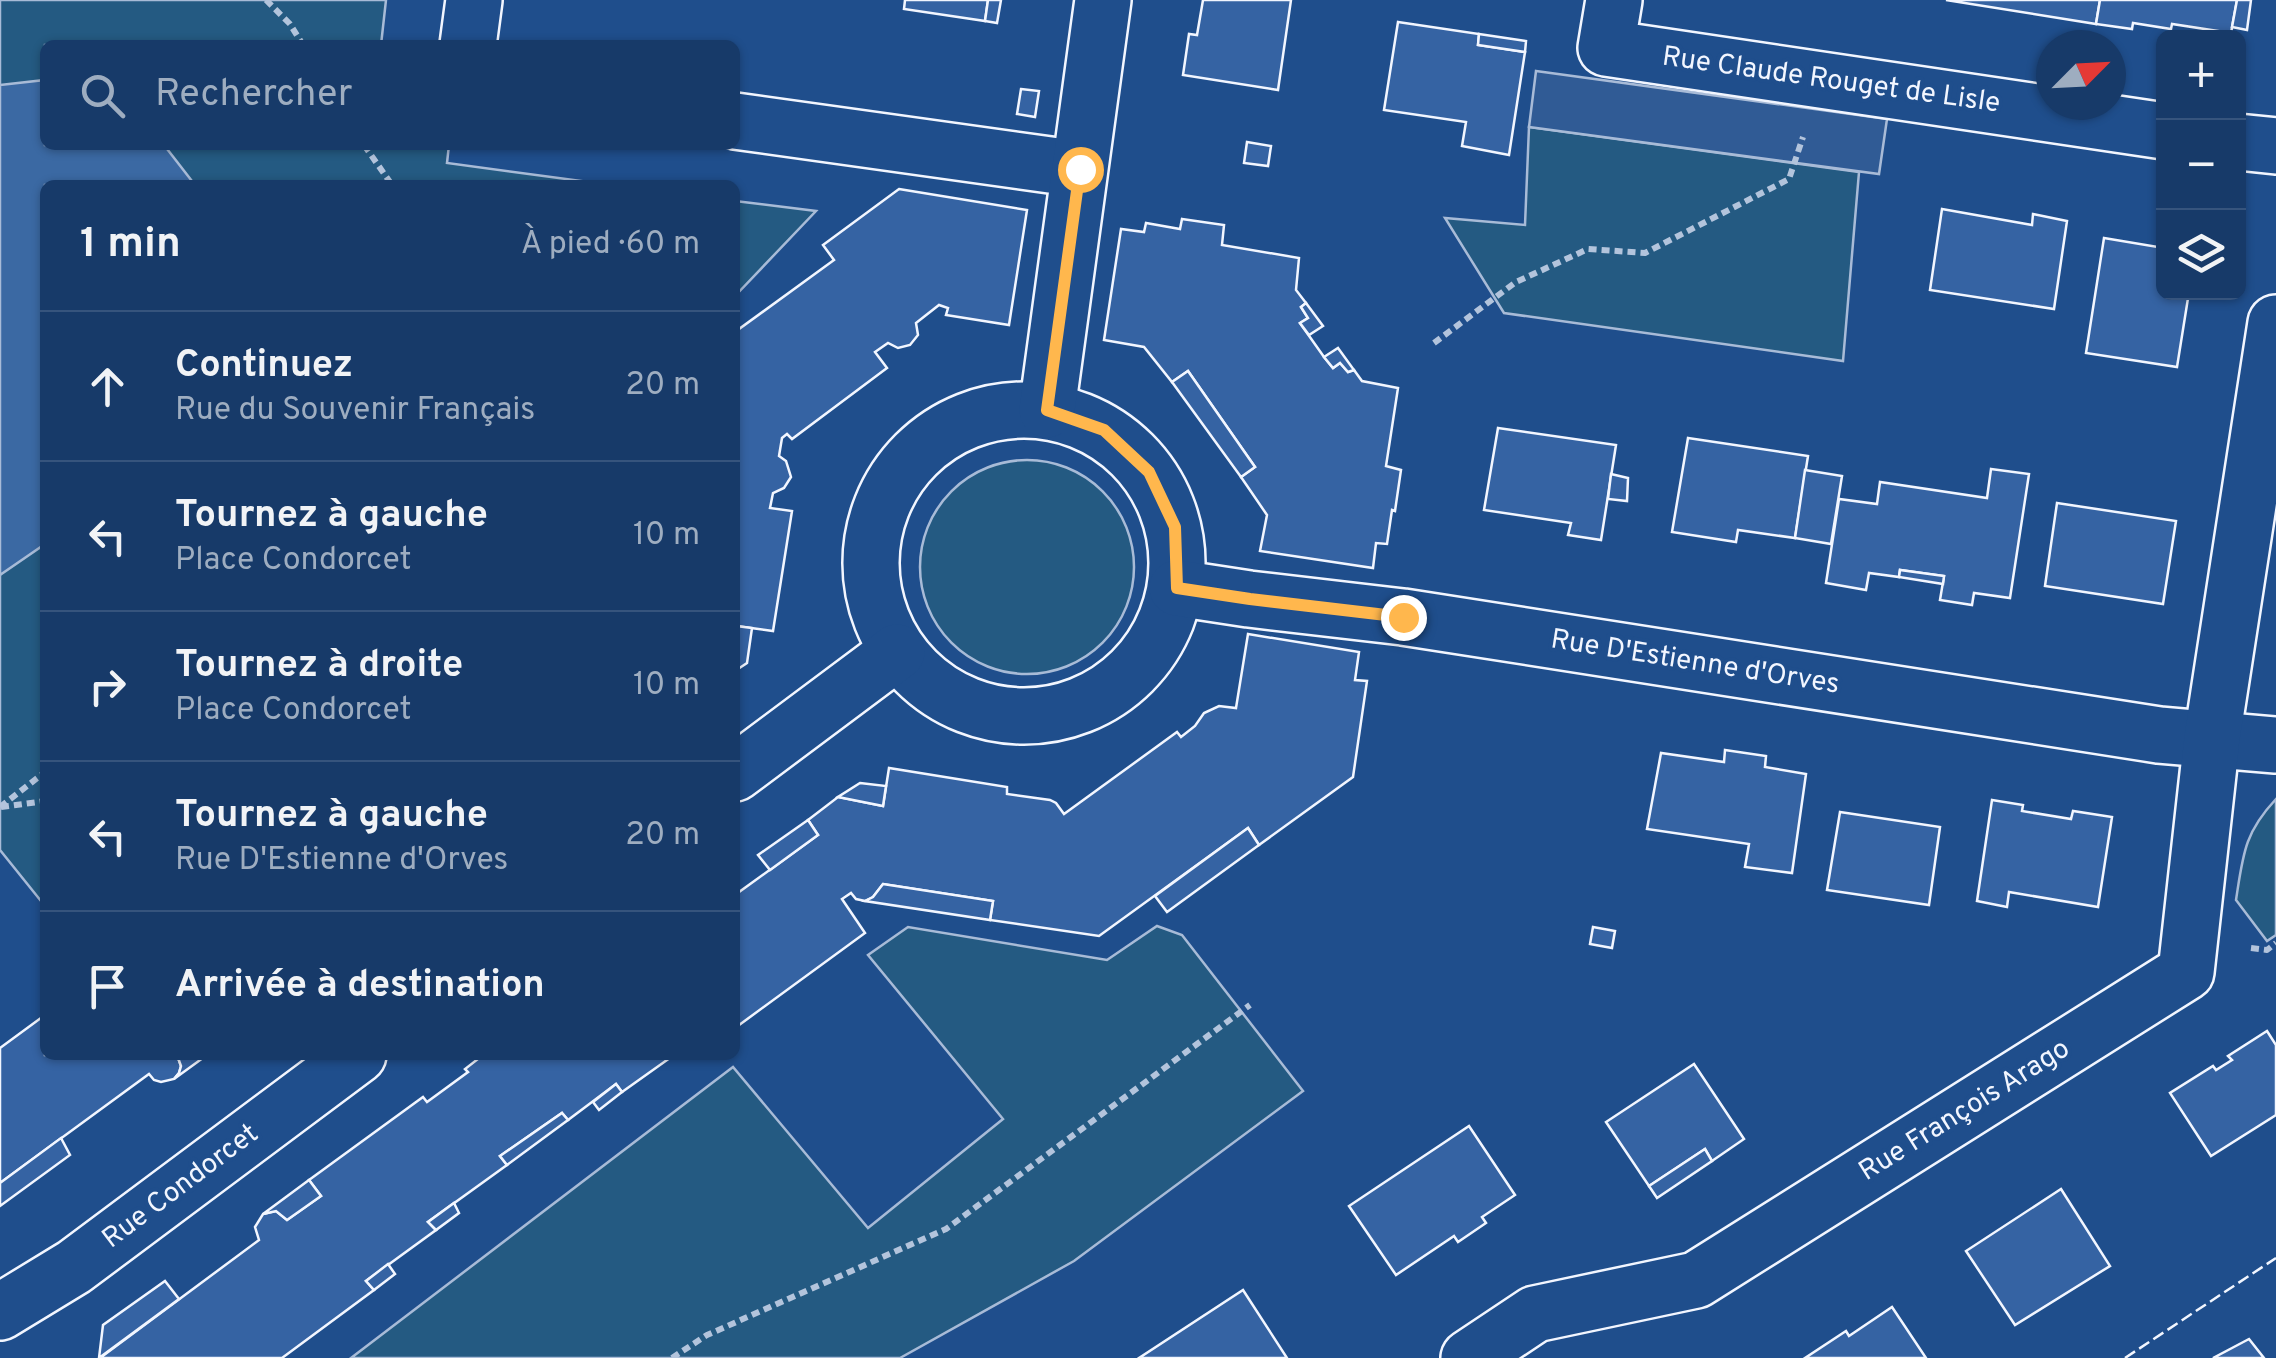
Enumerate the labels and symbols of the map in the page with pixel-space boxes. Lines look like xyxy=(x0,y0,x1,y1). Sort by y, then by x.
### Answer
north arrow xyxy=(2036,30,2126,120)
street label: Rue Claude Rouget de Lisle xyxy=(1660,39,2002,123)
route start xyxy=(1058,147,1104,193)
route end xyxy=(1381,595,1427,641)
street label: Rue D'Estienne d'Orves xyxy=(1548,622,1842,704)
street label: Rue François Arago xyxy=(1853,1032,2077,1190)
street label: Rue Condorcet xyxy=(96,1117,266,1257)

